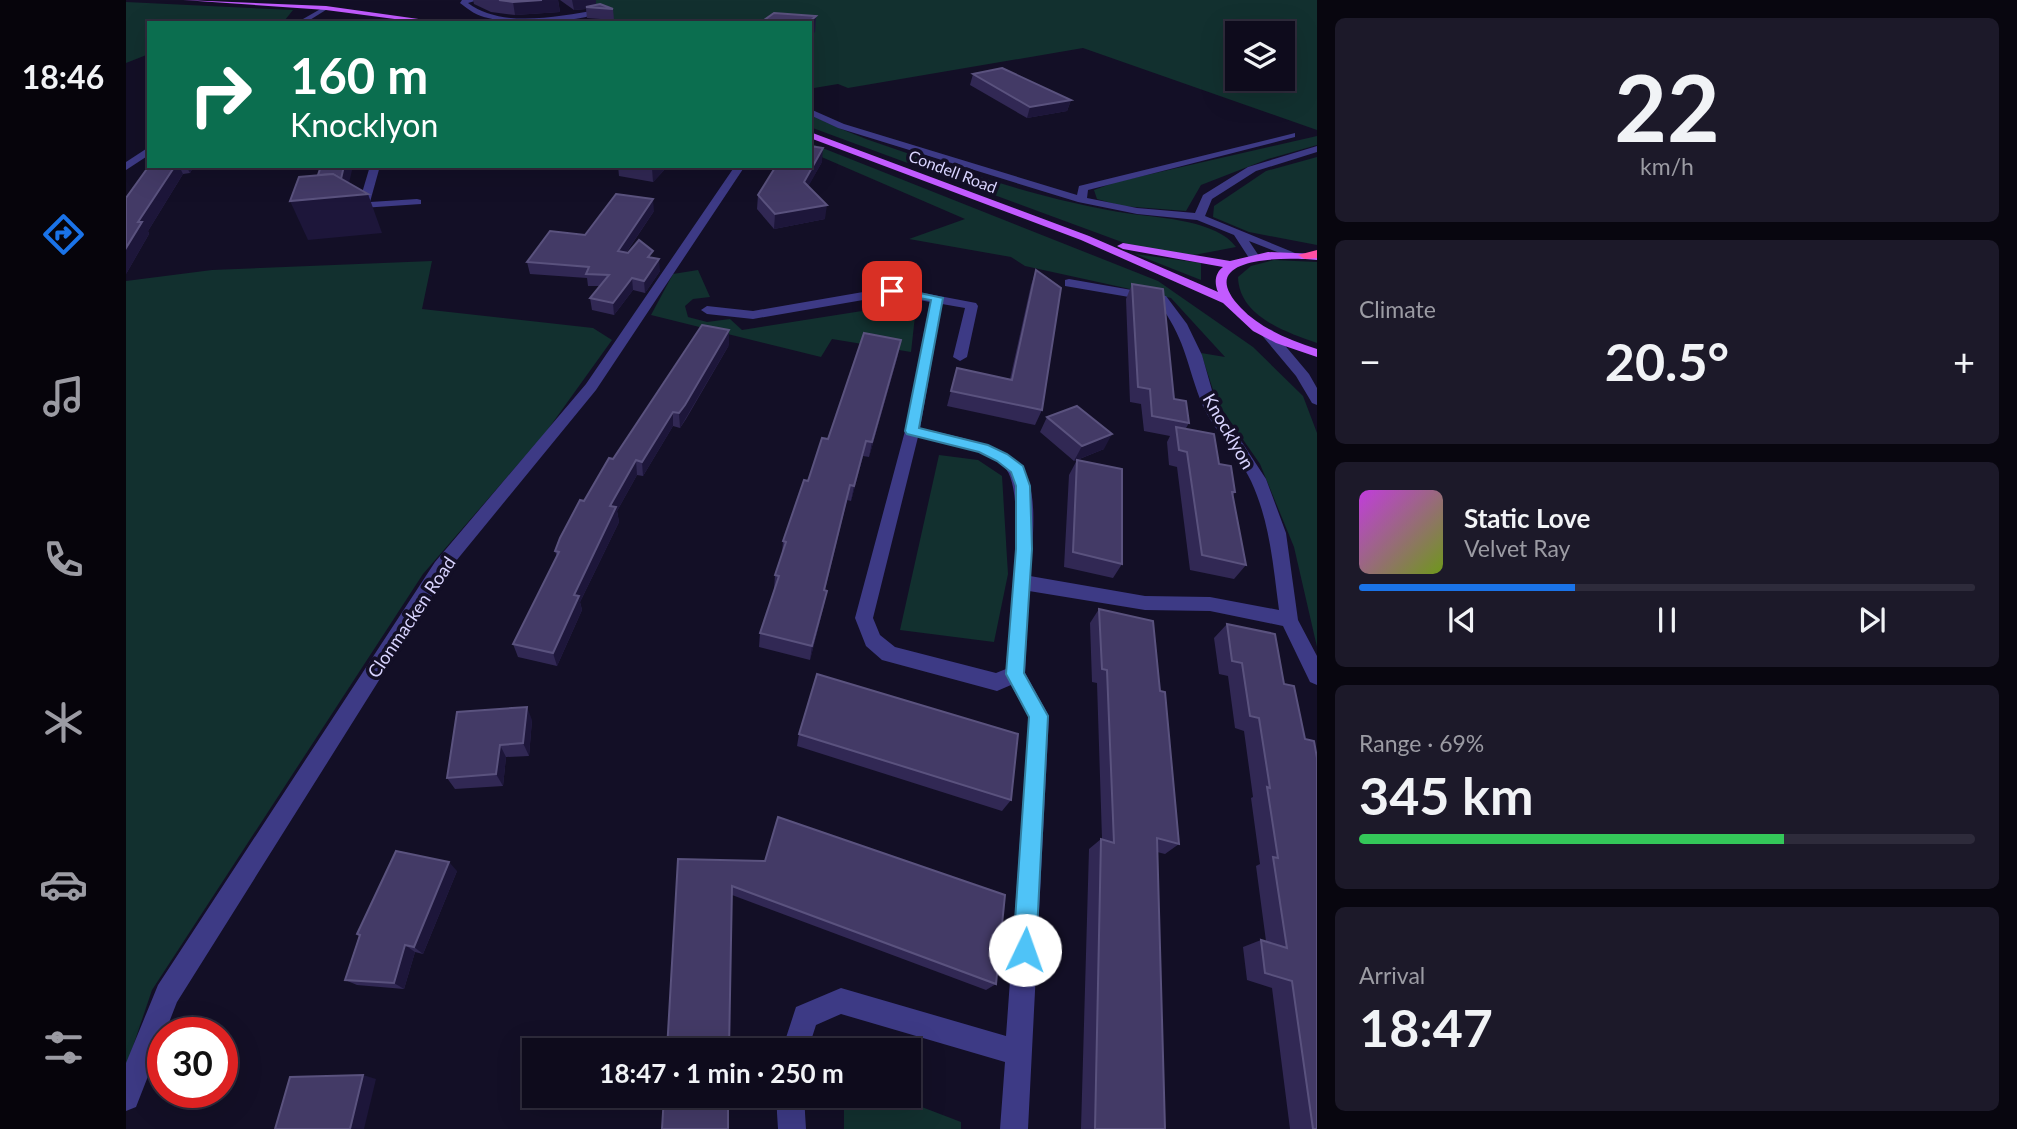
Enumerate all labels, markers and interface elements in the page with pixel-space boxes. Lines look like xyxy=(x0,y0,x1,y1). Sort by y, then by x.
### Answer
map controls xyxy=(1225,21,1295,91)
button: layers xyxy=(1225,21,1295,91)
text: 160 m xyxy=(290,46,428,104)
icon: right xyxy=(175,49,266,140)
text: 22 xyxy=(1614,52,1720,161)
text: 18:46 xyxy=(22,57,104,96)
text: Knocklyon xyxy=(290,105,438,144)
street label: Condell Road xyxy=(906,145,1000,197)
text: km/h xyxy=(1640,152,1694,180)
icon: directions xyxy=(39,210,88,259)
pin xyxy=(862,261,922,321)
icon: arrive xyxy=(873,272,911,310)
text: Climate xyxy=(1359,295,1436,323)
text: 20.5° xyxy=(1605,330,1729,392)
text: − xyxy=(1359,338,1381,384)
text: + xyxy=(1953,338,1975,384)
icon: music xyxy=(39,372,88,421)
street label: Knocklyon xyxy=(1199,389,1259,473)
text: Static Love xyxy=(1464,502,1591,534)
text: Velvet Ray xyxy=(1464,534,1570,562)
icon: phone xyxy=(39,535,88,584)
street label: Clonmacken Road xyxy=(362,552,460,682)
icon: previous xyxy=(1443,601,1481,639)
icon: pause xyxy=(1648,601,1686,639)
icon: next xyxy=(1853,601,1891,639)
icon: climate xyxy=(39,698,88,747)
text: Range · 69% xyxy=(1359,729,1484,757)
text: 345 km xyxy=(1359,764,1533,826)
icon: car xyxy=(39,860,88,909)
position arrow xyxy=(988,913,1062,987)
text: Arrival xyxy=(1359,961,1425,989)
text: 18:47 xyxy=(1359,996,1493,1058)
speed limit sign: 30 xyxy=(147,1017,238,1108)
icon: filters xyxy=(39,1023,88,1072)
text: 18:47 · 1 min · 250 m xyxy=(599,1057,844,1089)

